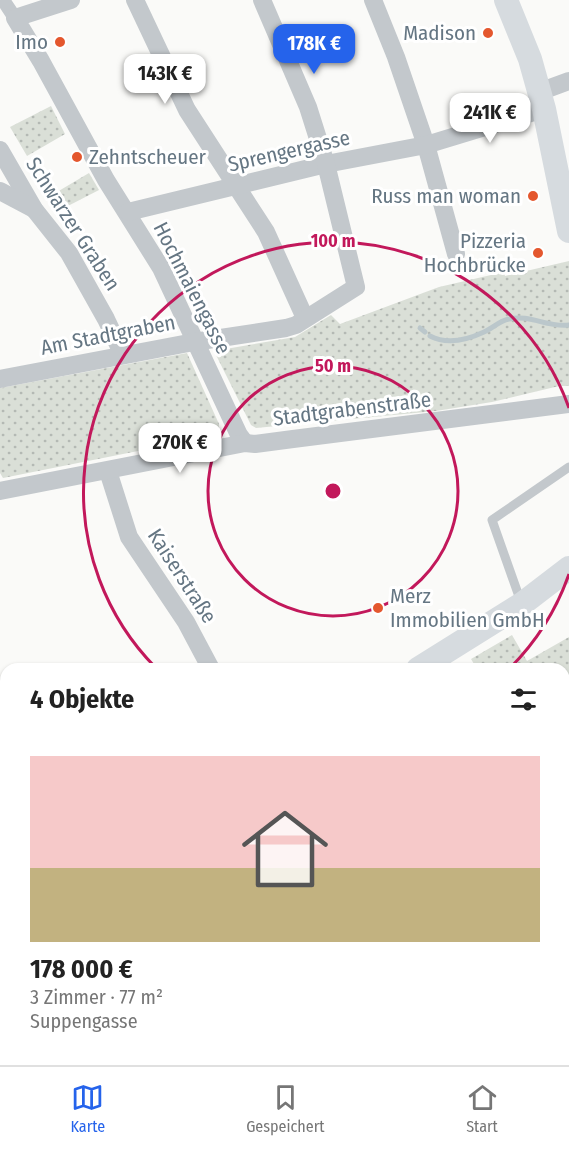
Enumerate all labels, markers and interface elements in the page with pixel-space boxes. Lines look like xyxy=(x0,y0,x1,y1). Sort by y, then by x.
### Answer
place label: Madison xyxy=(403,20,476,46)
pin: 178K € xyxy=(265,24,363,75)
marker: Madison xyxy=(481,26,495,40)
place label: Imo xyxy=(15,29,48,55)
text: 178K € xyxy=(287,31,341,55)
marker: Imo xyxy=(53,35,67,49)
pin: 143K € xyxy=(116,54,214,105)
text: 143K € xyxy=(138,61,192,85)
pin: 241K € xyxy=(441,93,539,144)
text: 241K € xyxy=(464,100,516,124)
street label: Sprengergasse xyxy=(225,124,353,178)
place label: Zehntscheuer xyxy=(89,144,207,170)
marker: Zehntscheuer xyxy=(70,150,84,164)
street label: Schwarzer Graben xyxy=(20,152,126,296)
place label: Russ man woman xyxy=(371,183,521,209)
marker: Russ man woman xyxy=(526,189,540,203)
street label: Hochmaiengasse xyxy=(148,218,236,358)
place label: Pizzeria Hochbrücke xyxy=(424,228,526,278)
text: 100 m xyxy=(311,230,355,252)
marker: Pizzeria Hochbrücke xyxy=(531,246,545,260)
street label: Am Stadtgraben xyxy=(38,309,178,361)
text: 50 m xyxy=(315,355,351,377)
street label: Stadtgrabenstraße xyxy=(271,386,433,432)
pin: 270K € xyxy=(131,423,229,474)
text: 270K € xyxy=(153,430,207,454)
centre of rings xyxy=(323,481,343,501)
street label: Kaiserstraße xyxy=(142,524,222,628)
place label: Merz Immobilien GmbH xyxy=(390,583,545,633)
marker: Merz Immobilien GmbH xyxy=(371,601,385,615)
icon: filters xyxy=(507,683,540,716)
text: 4 Objekte xyxy=(30,684,134,715)
icon: home xyxy=(231,795,339,903)
text: 178 000 € xyxy=(30,954,133,985)
text: 3 Zimmer · 77 m² xyxy=(30,985,163,1009)
text: Suppengasse xyxy=(30,1009,138,1033)
tab: Karte xyxy=(70,1081,105,1136)
tab: Gespeichert xyxy=(246,1081,325,1136)
tab: Start xyxy=(466,1081,499,1136)

